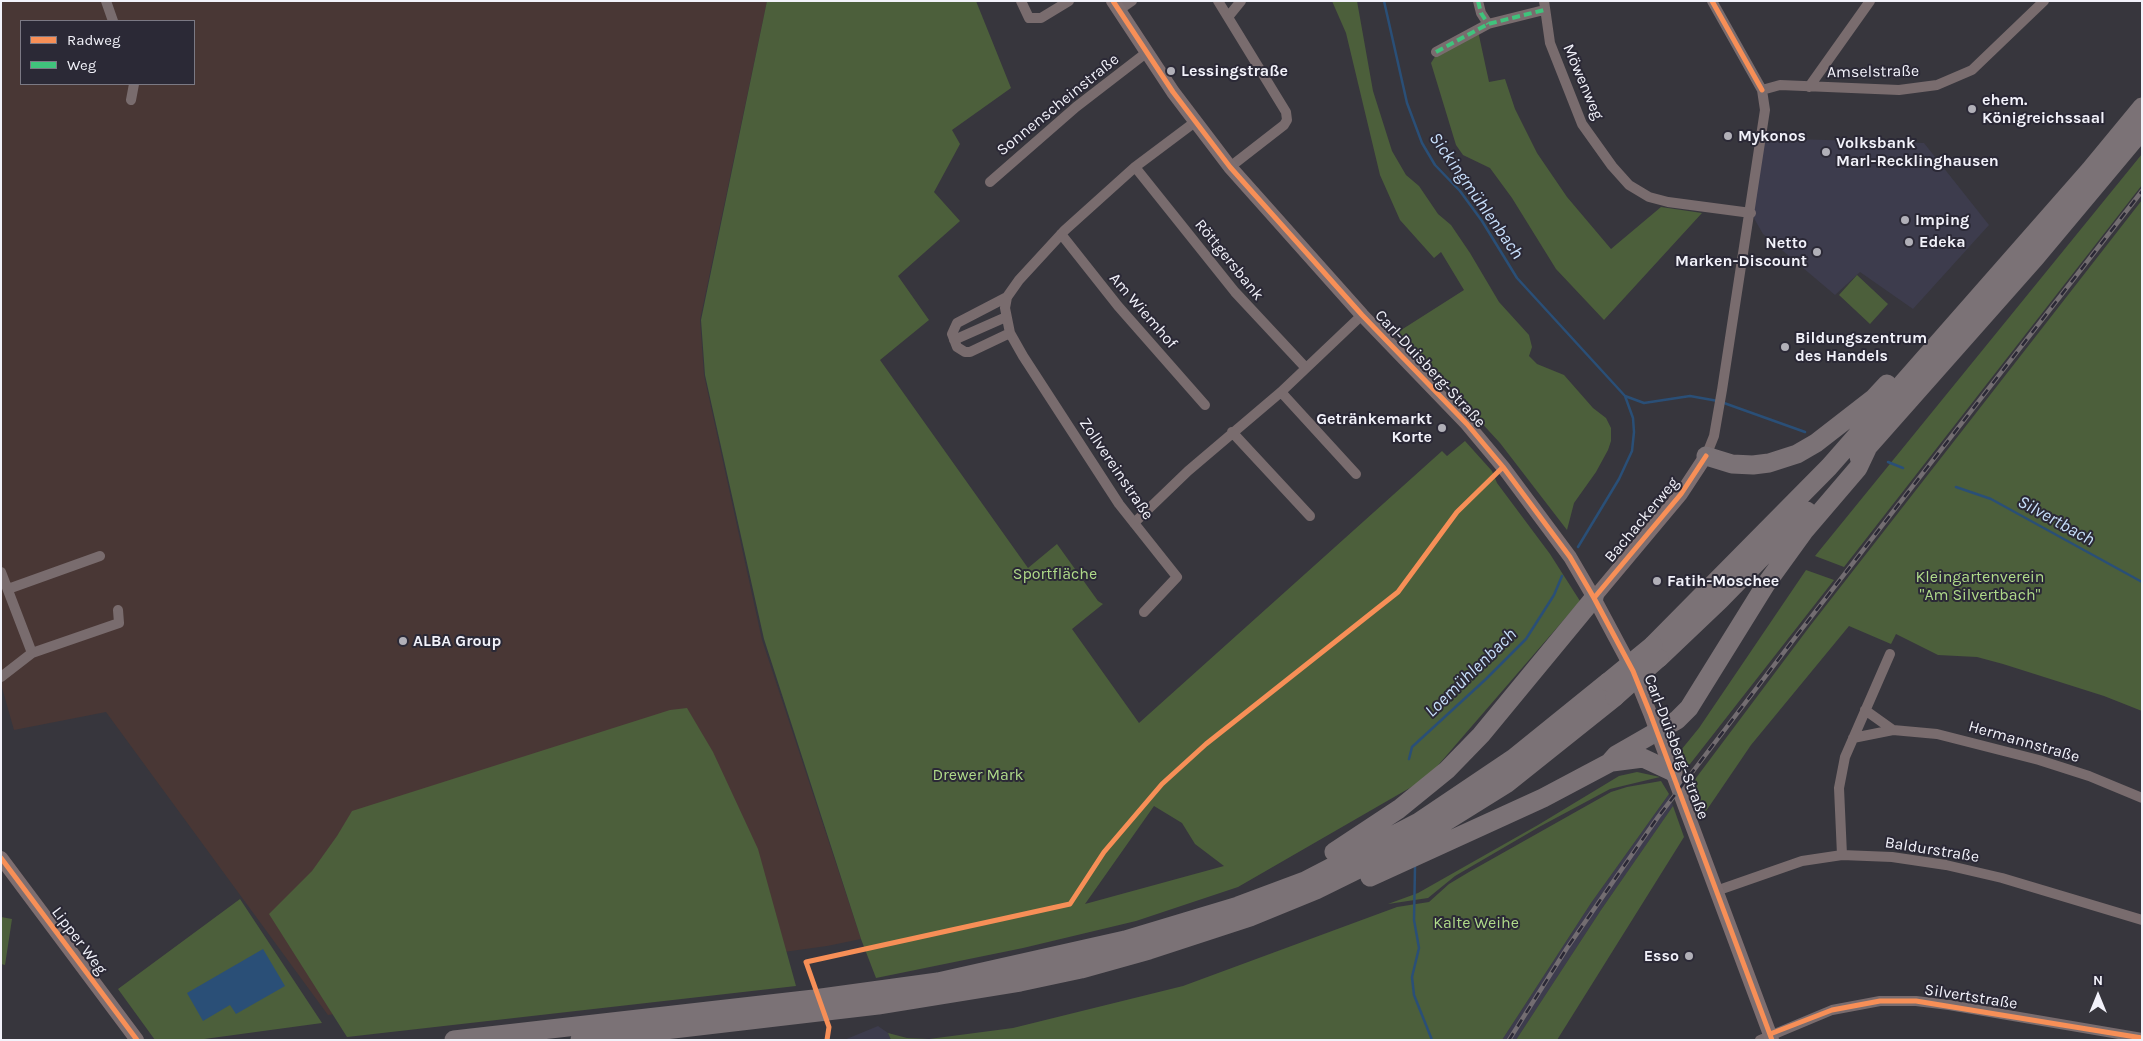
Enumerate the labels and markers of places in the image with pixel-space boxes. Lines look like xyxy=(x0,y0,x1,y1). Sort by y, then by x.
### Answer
place label: Lessingstraße xyxy=(1181,61,1288,81)
marker: Lessingstraße xyxy=(1165,65,1177,77)
place label: ehem. Königreichssaal xyxy=(1982,90,2105,128)
marker: ehem. Königreichssaal xyxy=(1966,103,1978,115)
place label: Mykonos xyxy=(1738,126,1806,146)
marker: Mykonos xyxy=(1722,130,1734,142)
place label: Volksbank Marl-Recklinghausen xyxy=(1836,133,1999,171)
marker: Volksbank Marl-Recklinghausen xyxy=(1820,146,1832,158)
place label: Imping xyxy=(1915,210,1969,230)
marker: Imping xyxy=(1899,214,1911,226)
place label: Edeka xyxy=(1919,232,1966,252)
place label: Netto Marken-Discount xyxy=(1675,233,1807,271)
marker: Edeka xyxy=(1903,236,1915,248)
marker: Netto Marken-Discount xyxy=(1811,246,1823,258)
place label: Bildungszentrum des Handels xyxy=(1795,328,1927,366)
marker: Bildungszentrum des Handels xyxy=(1779,341,1791,353)
place label: Getränkemarkt Korte xyxy=(1316,409,1432,447)
marker: Getränkemarkt Korte xyxy=(1436,422,1448,434)
place label: Fatih-Moschee xyxy=(1667,571,1779,591)
marker: Fatih-Moschee xyxy=(1651,575,1663,587)
place label: ALBA Group xyxy=(413,631,501,651)
marker: ALBA Group xyxy=(397,635,409,647)
place label: Esso xyxy=(1644,946,1679,966)
marker: Esso xyxy=(1683,950,1695,962)

